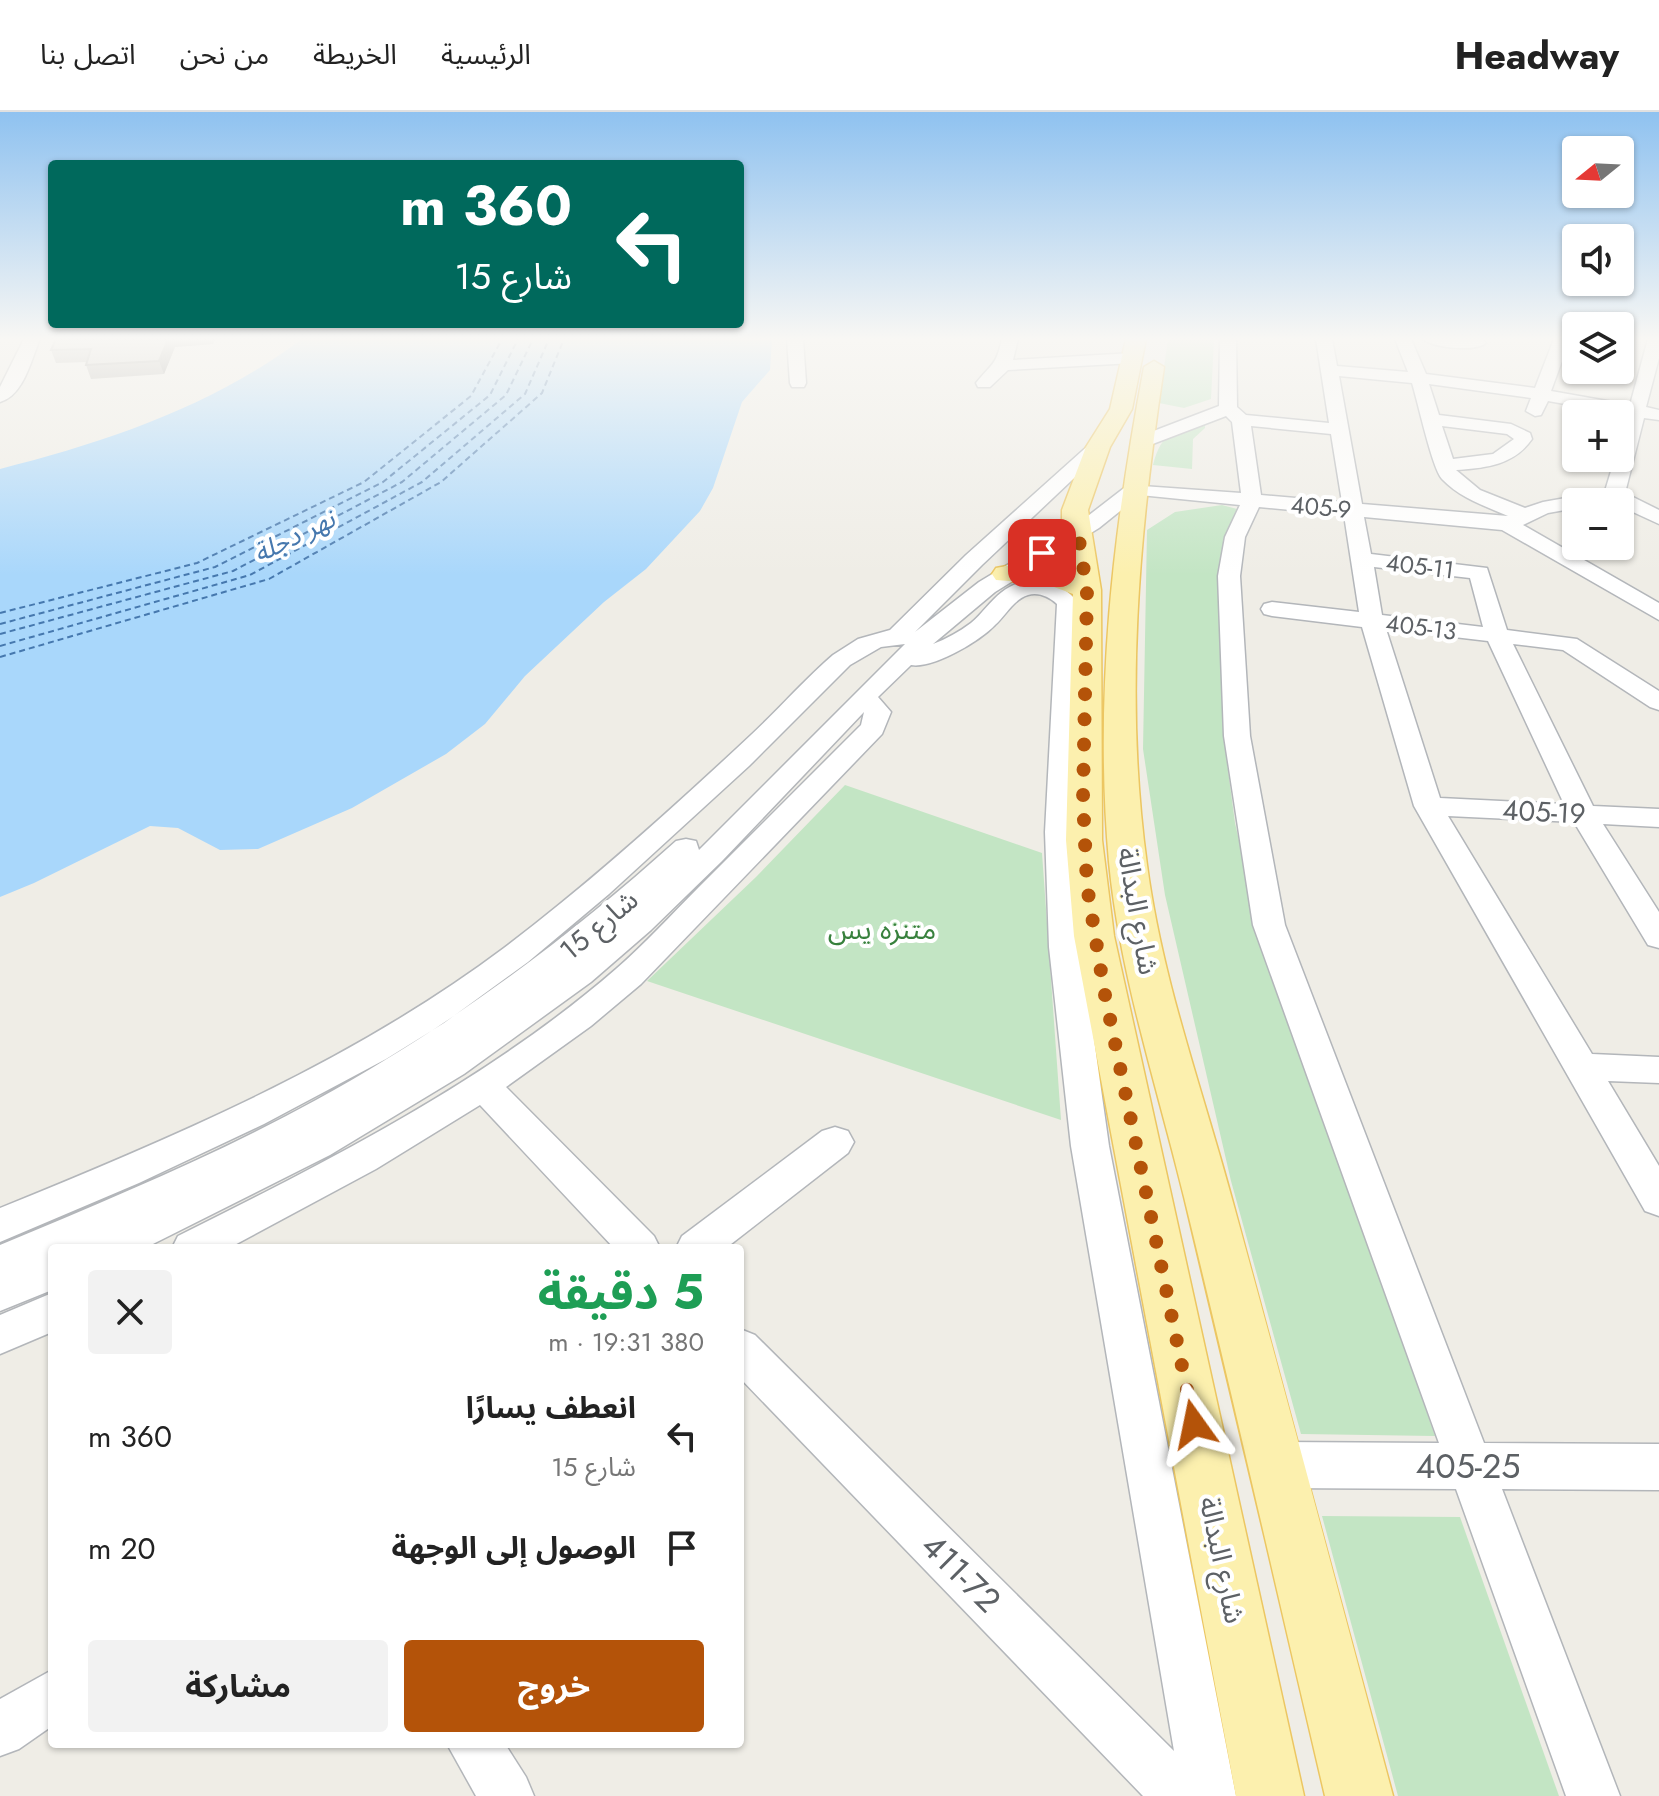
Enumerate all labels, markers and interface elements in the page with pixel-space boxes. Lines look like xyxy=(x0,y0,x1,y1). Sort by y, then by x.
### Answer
text: Headway xyxy=(1454,28,1619,83)
text: اتصل بنا xyxy=(40,34,136,75)
text: من نحن xyxy=(180,34,269,75)
text: الخريطة xyxy=(313,34,397,75)
text: الرئيسية xyxy=(441,34,531,75)
north arrow xyxy=(1562,136,1634,208)
map controls xyxy=(1562,136,1634,560)
text: 360 m xyxy=(400,165,572,246)
icon: left xyxy=(600,192,704,296)
button: sound xyxy=(1562,224,1634,296)
text: شارع 15 xyxy=(455,250,572,302)
button: layers xyxy=(1562,312,1634,384)
button: + xyxy=(1562,400,1634,472)
street label: 405-9 xyxy=(1289,487,1353,527)
button: − xyxy=(1562,488,1634,560)
water label: نهر دجلة xyxy=(247,499,343,572)
pin xyxy=(1008,519,1076,587)
icon: arrive xyxy=(1020,531,1064,575)
street label: 405-11 xyxy=(1384,544,1456,588)
street label: 405-13 xyxy=(1384,605,1458,649)
street label: 405-19 xyxy=(1501,789,1587,835)
street label: شارع البدالة xyxy=(1107,844,1169,978)
street label: شارع 15 xyxy=(551,880,647,970)
park label: متنزه يس xyxy=(828,909,936,950)
text: 5 دقيقة xyxy=(538,1258,704,1327)
button: close xyxy=(88,1270,172,1354)
text: 380 m · 19:31 xyxy=(548,1323,704,1361)
position arrow xyxy=(1152,1382,1236,1466)
text: انعطف يسارًا xyxy=(466,1386,636,1429)
icon: left xyxy=(660,1414,704,1458)
text: 360 m xyxy=(88,1415,172,1458)
street label: 405-25 xyxy=(1415,1442,1521,1491)
text: شارع 15 xyxy=(551,1448,636,1486)
street label: شارع البدالة xyxy=(1189,1493,1255,1627)
street label: 411-72 xyxy=(910,1522,1012,1624)
text: الوصول إلى الوجهة xyxy=(391,1526,636,1569)
icon: arrive xyxy=(660,1526,704,1570)
text: 20 m xyxy=(88,1527,155,1570)
button: مشاركة xyxy=(88,1640,388,1732)
button: خروج xyxy=(404,1640,704,1732)

